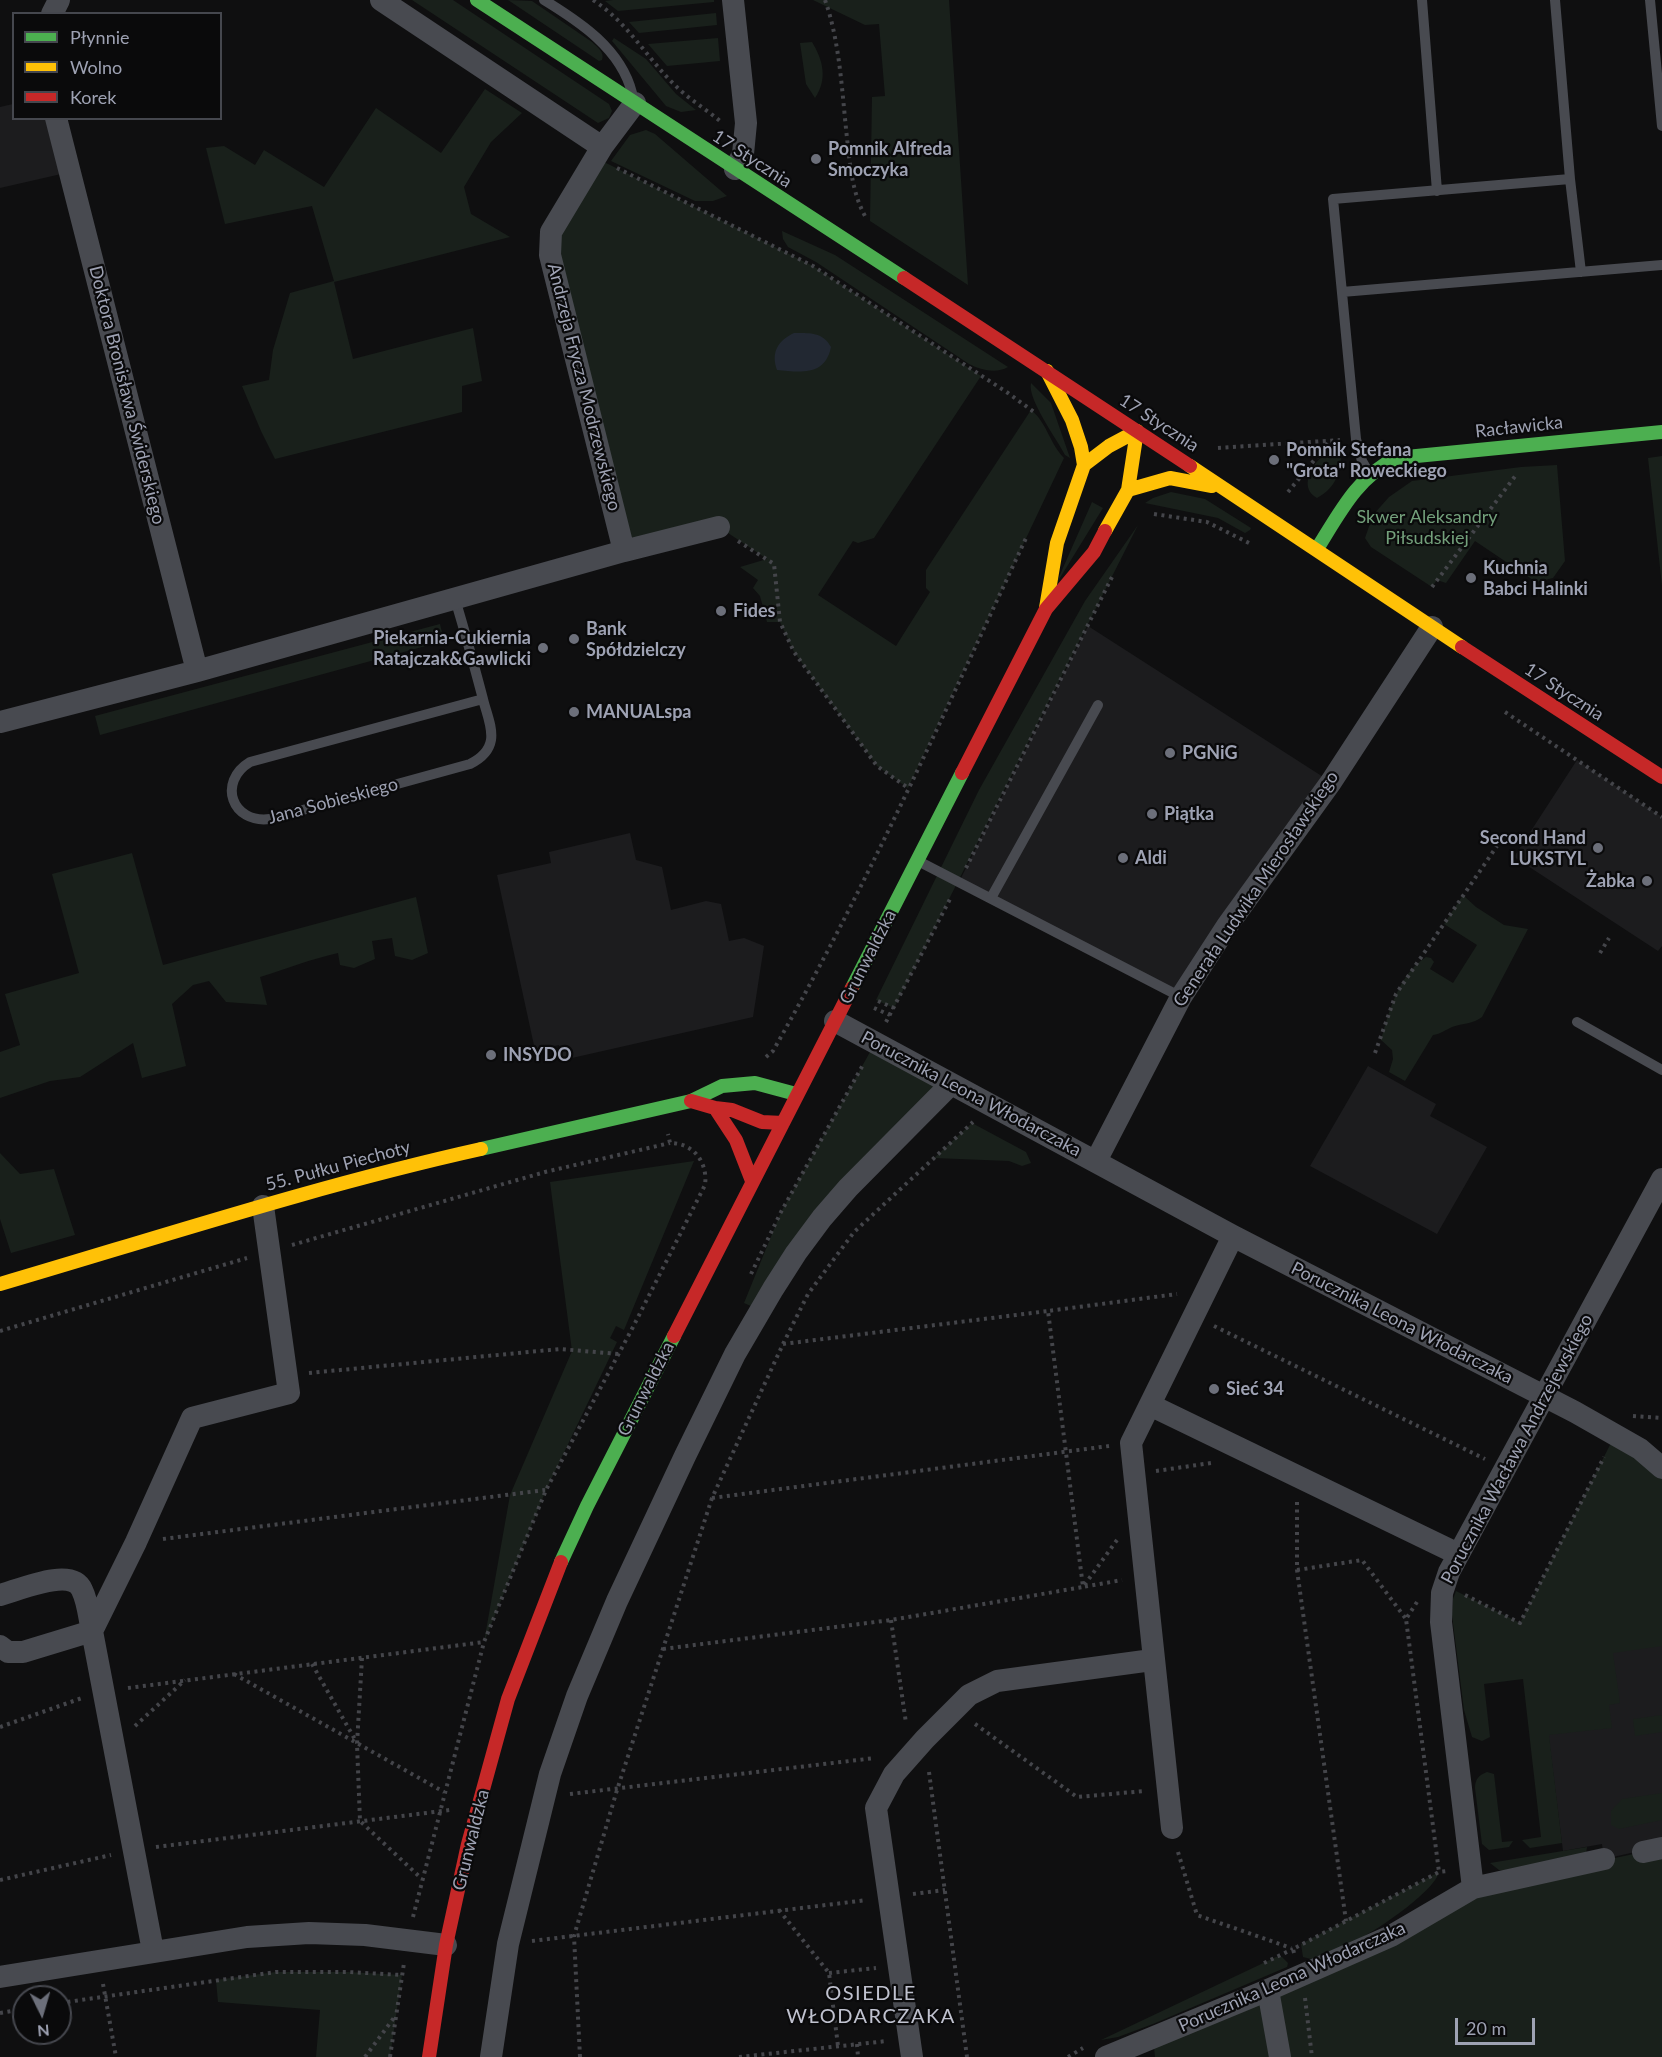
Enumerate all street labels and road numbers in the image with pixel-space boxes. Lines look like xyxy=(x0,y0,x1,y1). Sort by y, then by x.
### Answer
street label: 17 Stycznia xyxy=(708,125,796,193)
street label: Andrzeja Frycza Modrzewskiego xyxy=(543,261,625,513)
street label: Doktora Bronisława Świderskiego xyxy=(84,263,170,527)
street label: 17 Stycznia xyxy=(1115,389,1203,457)
street label: Racławicka xyxy=(1474,412,1564,442)
street label: 17 Stycznia xyxy=(1520,658,1608,726)
street label: Generała Ludwika Mierosławskiego xyxy=(1169,767,1343,1011)
street label: Jana Sobieskiego xyxy=(266,773,400,829)
street label: Grunwaldzka xyxy=(835,906,901,1008)
street label: Porucznika Leona Włodarczaka xyxy=(857,1027,1085,1161)
street label: 55. Pułku Piechoty xyxy=(263,1136,413,1196)
street label: Porucznika Leona Włodarczaka xyxy=(1287,1258,1517,1388)
street label: Porucznika Wacława Andrzejewskiego xyxy=(1436,1310,1598,1588)
street label: Grunwaldzka xyxy=(613,1338,679,1440)
street label: Grunwaldzka xyxy=(448,1787,494,1893)
street label: Porucznika Leona Włodarczaka xyxy=(1175,1917,1409,2037)

